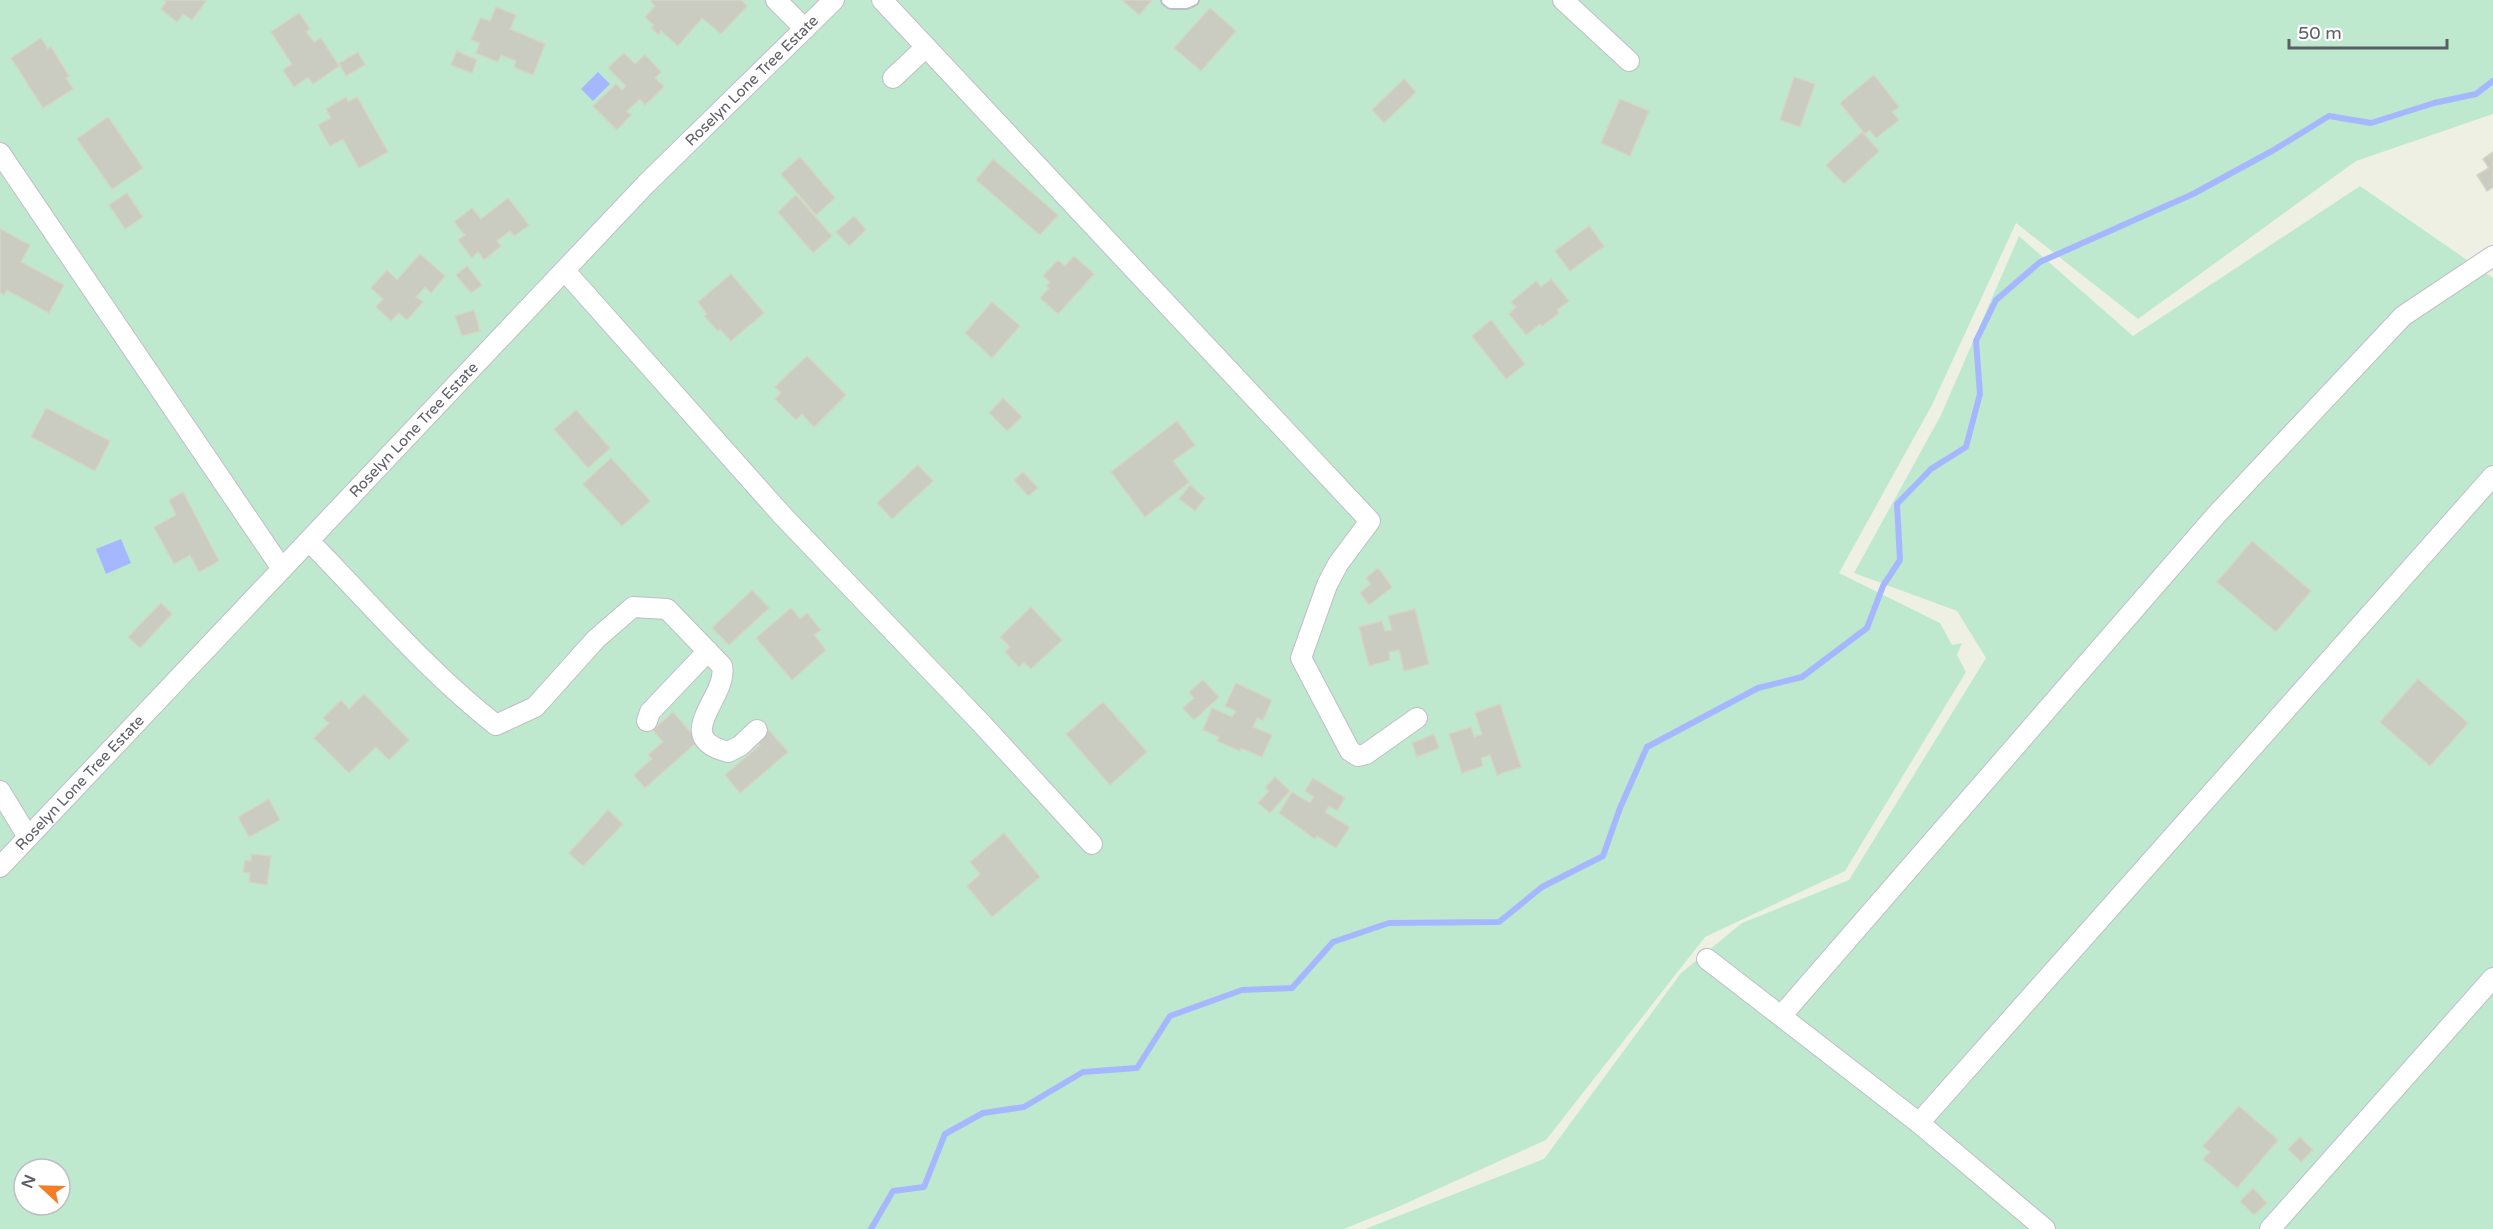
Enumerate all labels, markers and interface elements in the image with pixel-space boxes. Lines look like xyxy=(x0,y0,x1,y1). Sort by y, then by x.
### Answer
street label: Roselyn Lone Tree Estate xyxy=(681,11,822,150)
scale bar xyxy=(2289,12,2446,50)
text: 50 m xyxy=(2298,22,2342,44)
street label: Roselyn Lone Tree Estate xyxy=(346,358,482,501)
street label: Roselyn Lone Tree Estate xyxy=(12,711,148,854)
north arrow xyxy=(12,1157,72,1217)
text: N xyxy=(17,1172,41,1191)

